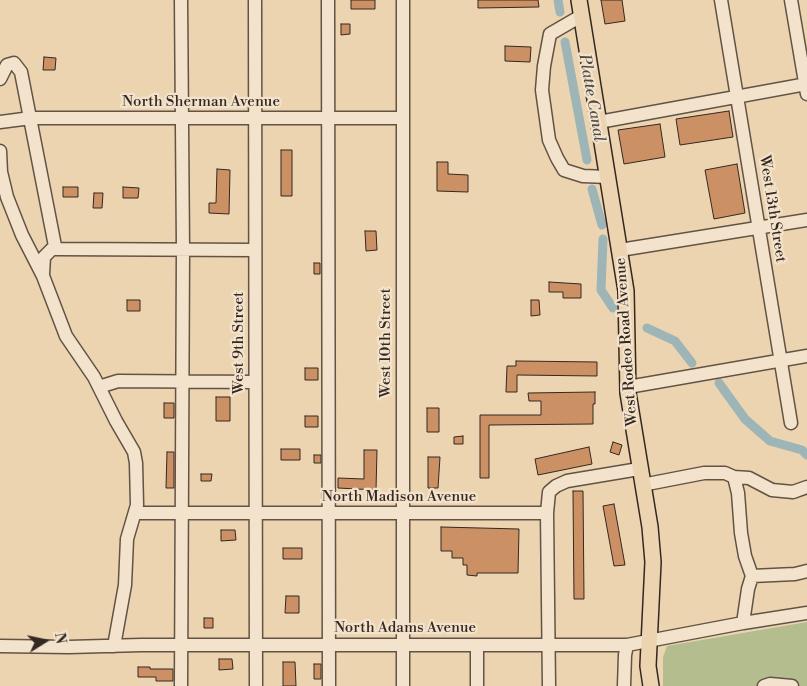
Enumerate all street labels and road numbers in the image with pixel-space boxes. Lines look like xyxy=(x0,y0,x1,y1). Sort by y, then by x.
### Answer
street label: North Sherman Avenue xyxy=(122,93,280,111)
street label: West 13th Street xyxy=(755,154,789,264)
street label: West Rodeo Road Avenue xyxy=(612,257,642,427)
street label: West 10th Street xyxy=(377,288,395,398)
street label: West 9th Street xyxy=(230,292,248,394)
street label: North Madison Avenue xyxy=(322,488,476,506)
street label: North Adams Avenue xyxy=(334,619,476,637)

